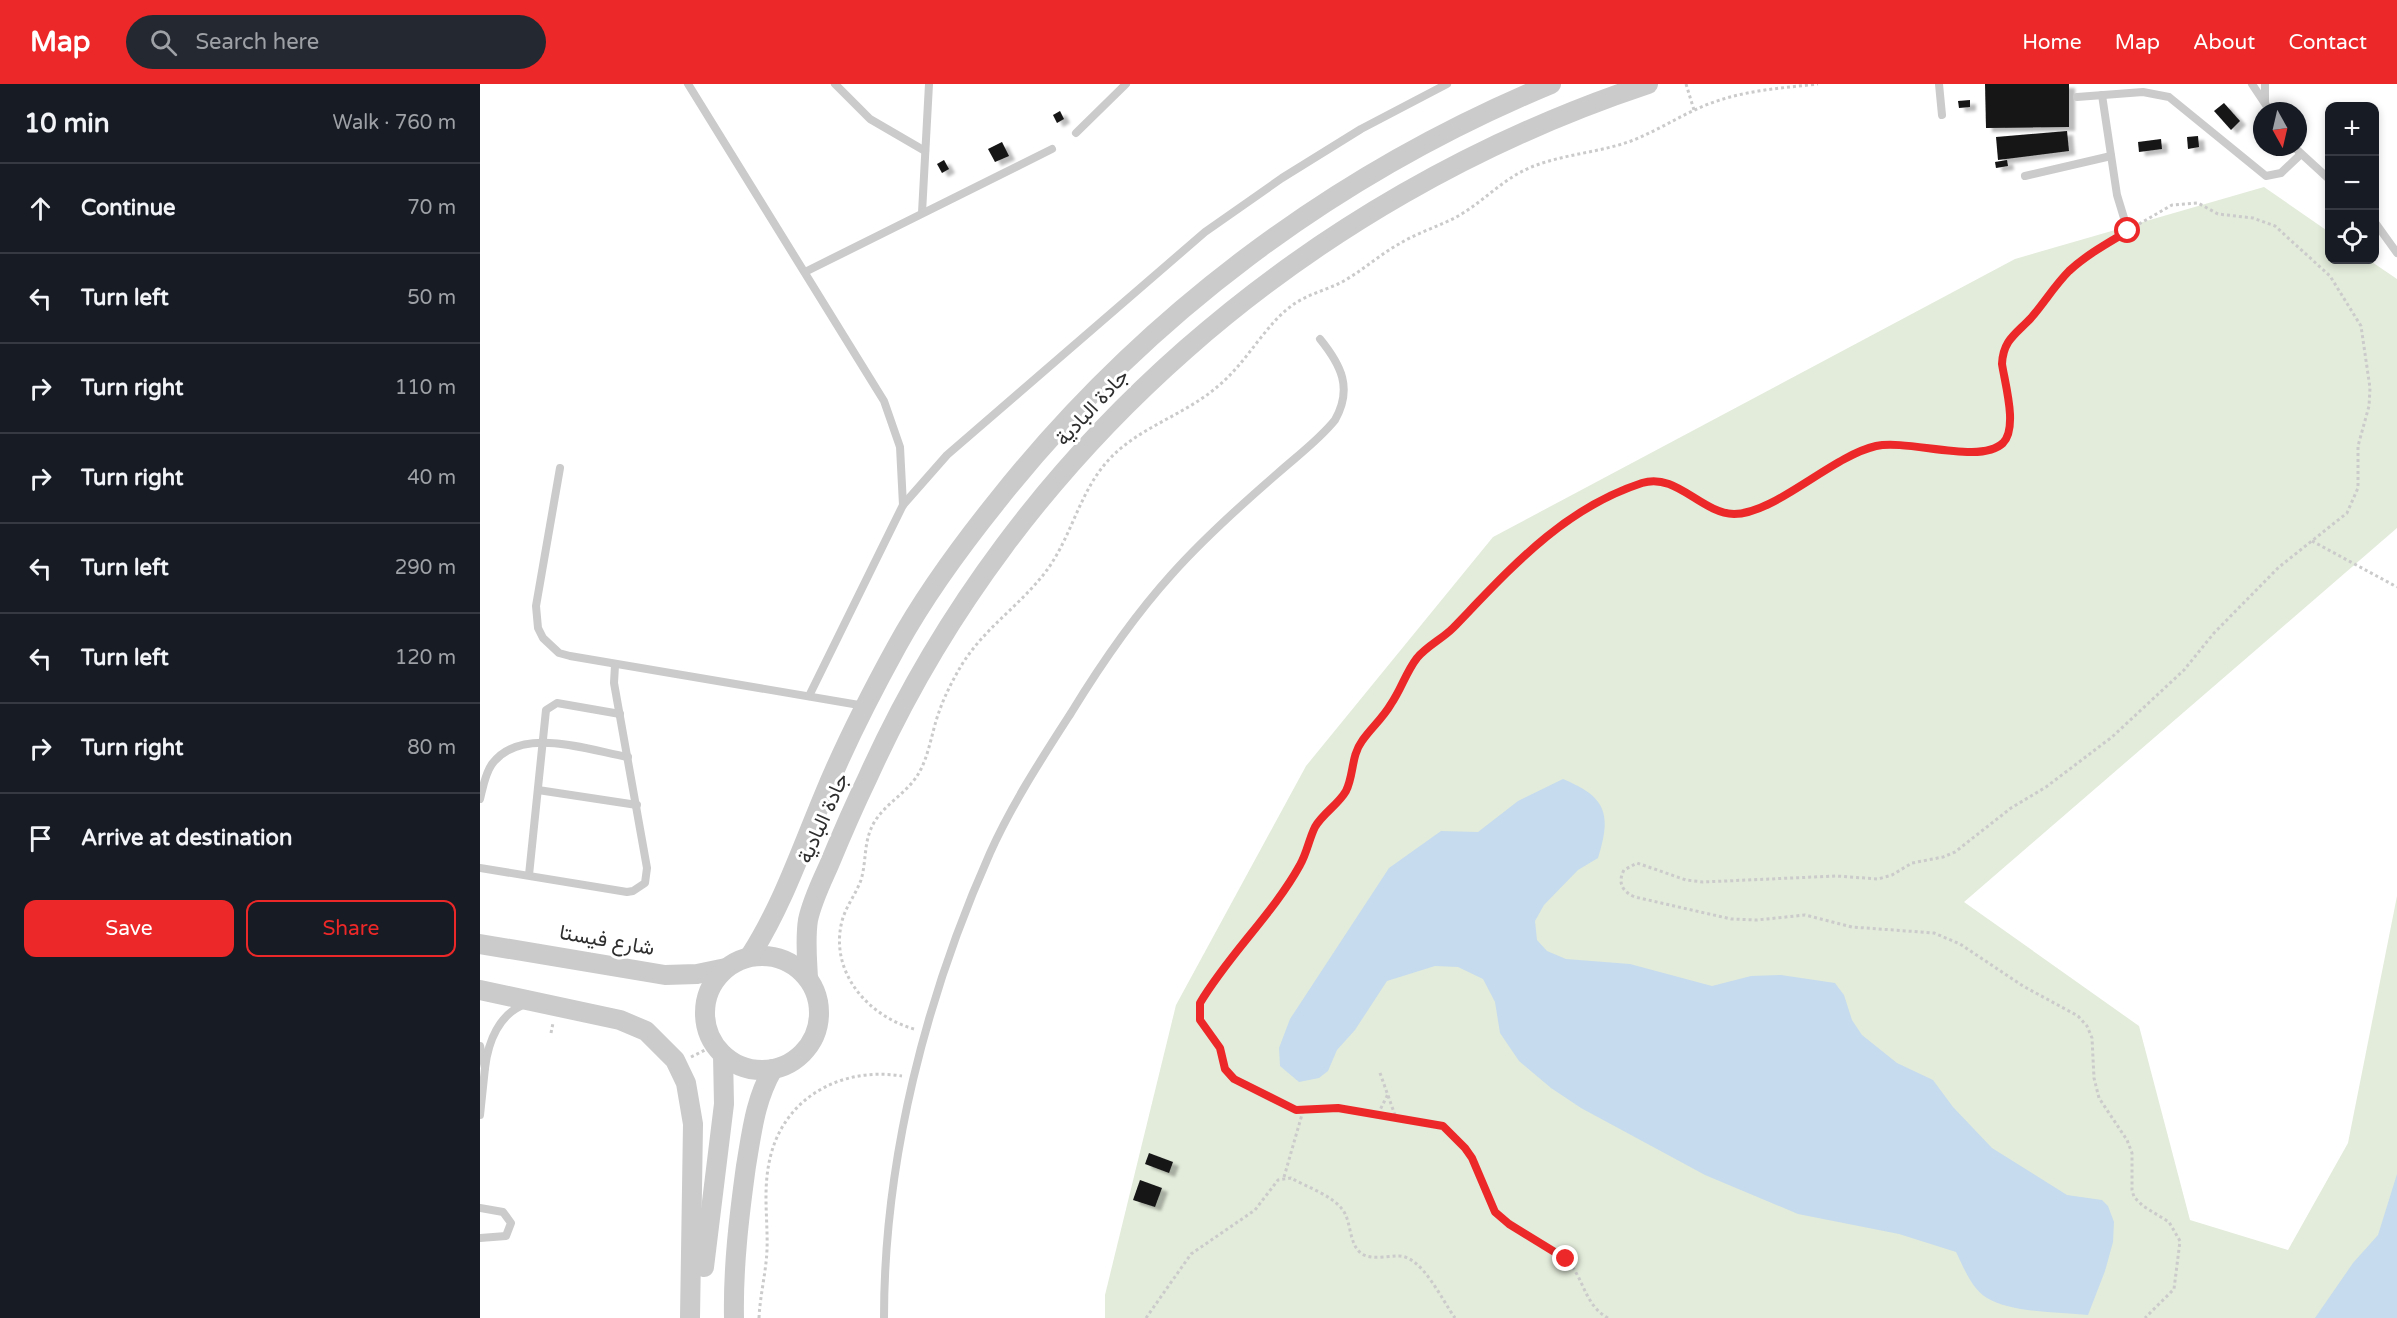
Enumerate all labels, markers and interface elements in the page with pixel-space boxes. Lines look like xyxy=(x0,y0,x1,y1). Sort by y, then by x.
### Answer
search box xyxy=(126,15,546,69)
text: Map xyxy=(30,25,90,59)
icon: search xyxy=(147,26,180,59)
text: Search here xyxy=(195,29,319,55)
text: Home xyxy=(2022,30,2082,55)
text: Map xyxy=(2115,30,2160,55)
text: About xyxy=(2193,30,2255,55)
text: Contact xyxy=(2288,30,2367,55)
north arrow xyxy=(2253,102,2307,156)
map controls xyxy=(2325,102,2379,264)
button: + xyxy=(2325,102,2379,156)
text: 10 min xyxy=(24,108,110,139)
text: Walk · 760 m xyxy=(333,111,456,135)
button: − xyxy=(2325,156,2379,210)
icon: ahead xyxy=(24,192,57,225)
text: Continue xyxy=(81,195,176,221)
text: 70 m xyxy=(407,196,456,220)
button: locate xyxy=(2325,210,2379,264)
route start xyxy=(2114,217,2140,243)
icon: left xyxy=(24,282,57,315)
text: Turn left xyxy=(81,285,169,311)
text: 50 m xyxy=(407,286,456,310)
street label: جادة البادية xyxy=(1050,364,1134,451)
icon: right xyxy=(24,372,57,405)
text: Turn right xyxy=(81,375,183,401)
text: 110 m xyxy=(395,376,456,400)
icon: right xyxy=(24,462,57,495)
text: Turn right xyxy=(81,465,183,491)
text: 40 m xyxy=(407,466,456,490)
icon: left xyxy=(24,552,57,585)
text: Turn left xyxy=(81,555,169,581)
text: 290 m xyxy=(395,556,456,580)
icon: left xyxy=(24,642,57,675)
text: Turn left xyxy=(81,645,169,671)
text: 120 m xyxy=(395,646,456,670)
icon: right xyxy=(24,732,57,765)
text: Turn right xyxy=(81,735,183,761)
text: 80 m xyxy=(407,736,456,760)
street label: جادة البادية xyxy=(793,769,854,867)
icon: arrive xyxy=(24,822,57,855)
text: Arrive at destination xyxy=(81,825,292,851)
button: Save xyxy=(24,900,234,957)
button: Share xyxy=(246,900,456,957)
street label: شارع فيستا xyxy=(557,920,656,962)
route end xyxy=(1552,1245,1578,1271)

